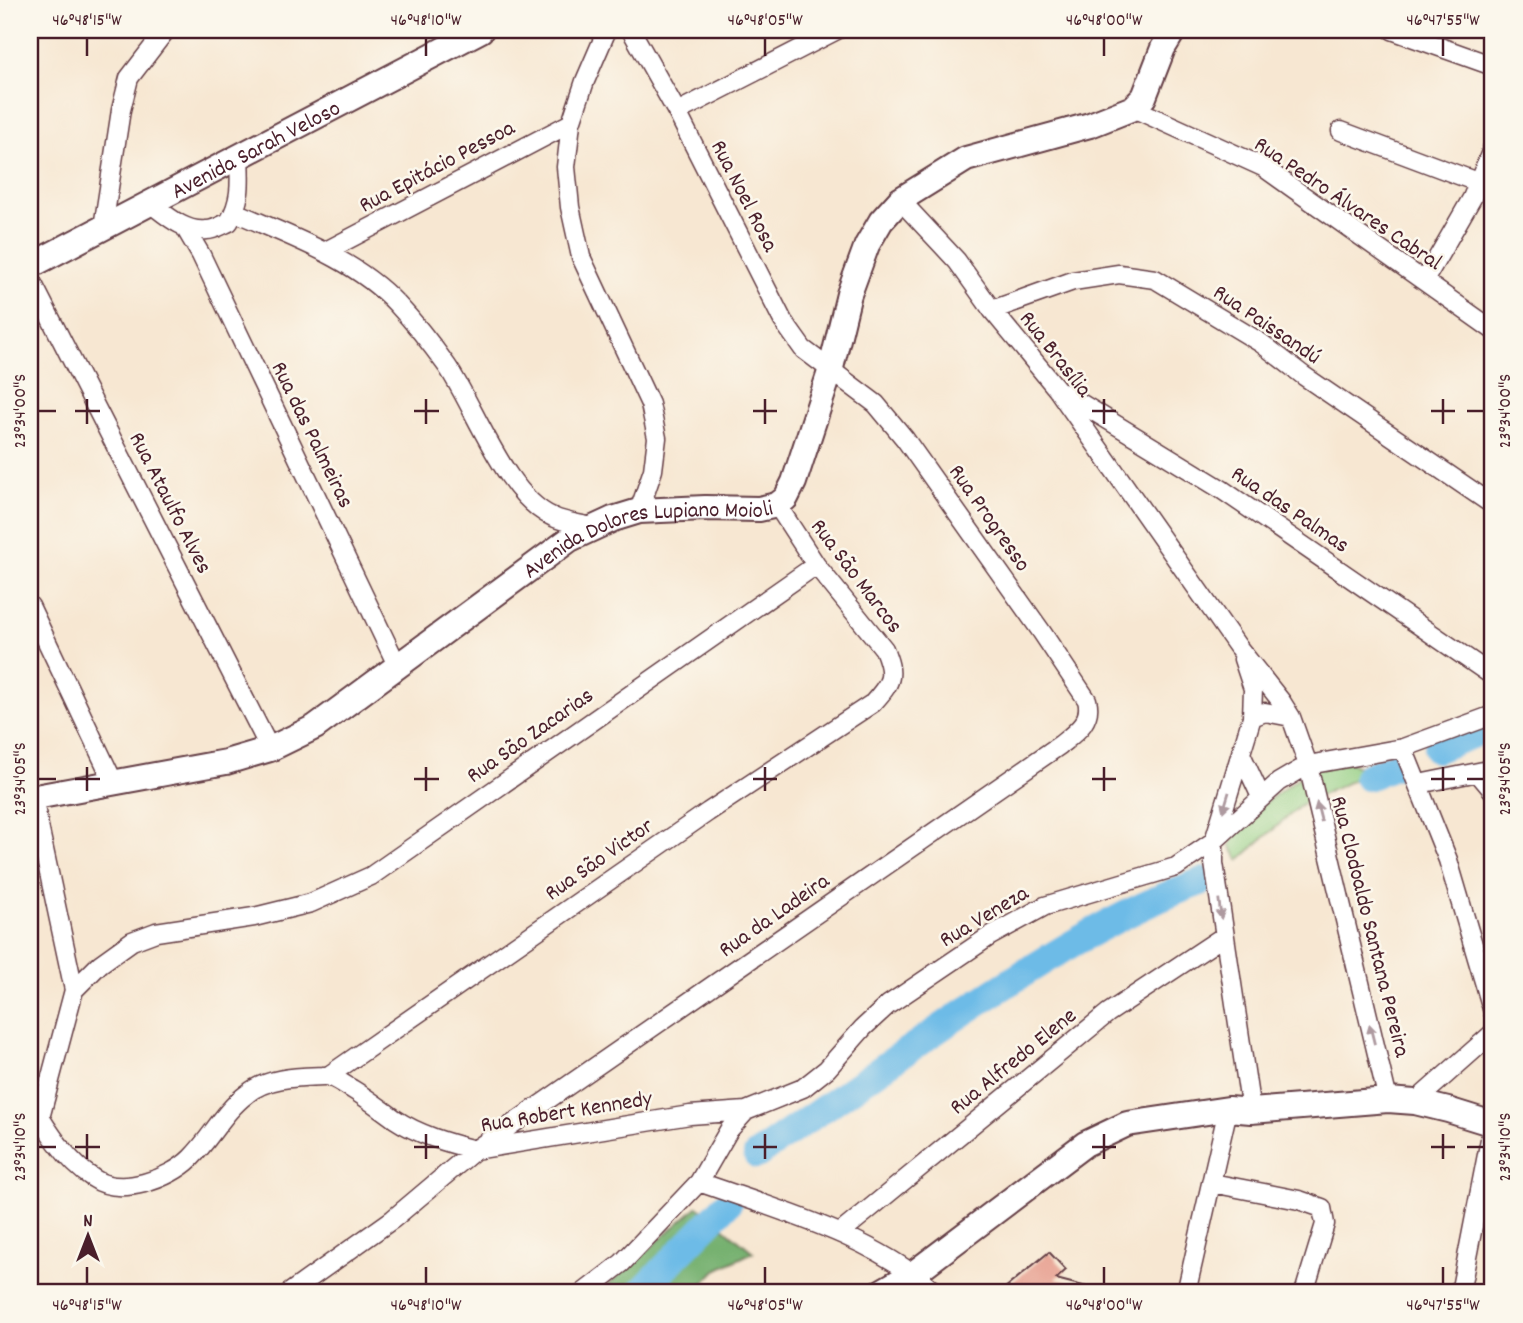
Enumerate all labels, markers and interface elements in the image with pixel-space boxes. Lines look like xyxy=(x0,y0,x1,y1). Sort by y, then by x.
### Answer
text: 46°48'15"W xyxy=(52,9,122,34)
text: 46°48'10"W xyxy=(391,9,462,34)
text: 46°48'05"W xyxy=(727,9,803,34)
text: 46°48'00"W xyxy=(1066,9,1143,34)
text: 46°47'55"W xyxy=(1406,9,1480,34)
street label: Avenida Sarah Veloso xyxy=(166,93,347,209)
street label: Rua Epitácio Pessoa xyxy=(354,113,523,223)
street label: Rua Pedro Álvares Cabral xyxy=(1246,129,1448,281)
street label: Rua Noel Rosa xyxy=(701,135,786,259)
street label: Rua Paissandú xyxy=(1205,278,1327,374)
street label: Rua Brasília xyxy=(1010,305,1099,406)
street label: Rua das Palmeiras xyxy=(261,357,361,514)
text: 23°34'00"S xyxy=(9,374,34,448)
text: 23°34'00"S xyxy=(1494,374,1519,448)
street label: Rua Ataulfo Alves xyxy=(119,427,219,580)
street label: Rua Progresso xyxy=(939,458,1037,580)
street label: Rua das Palmas xyxy=(1223,459,1355,563)
street label: Avenida Dolores Lupiano Moioli xyxy=(517,493,777,589)
street label: Rua São Marcos xyxy=(801,513,909,641)
street label: Rua São Zacarias xyxy=(461,681,601,793)
text: 23°34'05"S xyxy=(9,742,34,816)
text: 23°34'05"S xyxy=(1494,742,1519,816)
one-way arrow xyxy=(1220,792,1230,813)
street label: Rua Clodoaldo Santana Pereira xyxy=(1320,793,1417,1062)
one-way arrow xyxy=(1313,801,1324,823)
street label: Rua São Victor xyxy=(539,811,661,911)
street label: Rua da Ladeira xyxy=(713,866,838,967)
street label: Rua Veneza xyxy=(934,878,1037,958)
one-way arrow xyxy=(1215,898,1226,920)
street label: Rua Alfredo Elene xyxy=(944,1001,1085,1124)
one-way arrow xyxy=(1366,1022,1377,1044)
street label: Rua Robert Kennedy xyxy=(478,1084,655,1143)
text: 23°34'10"S xyxy=(9,1113,34,1181)
text: 23°34'10"S xyxy=(1494,1113,1519,1181)
north arrow xyxy=(52,1200,122,1270)
text: N xyxy=(83,1209,93,1236)
text: 46°48'15"W xyxy=(52,1294,122,1319)
text: 46°48'10"W xyxy=(391,1294,462,1319)
text: 46°48'05"W xyxy=(727,1294,803,1319)
text: 46°48'00"W xyxy=(1066,1294,1143,1319)
text: 46°47'55"W xyxy=(1406,1294,1480,1319)

